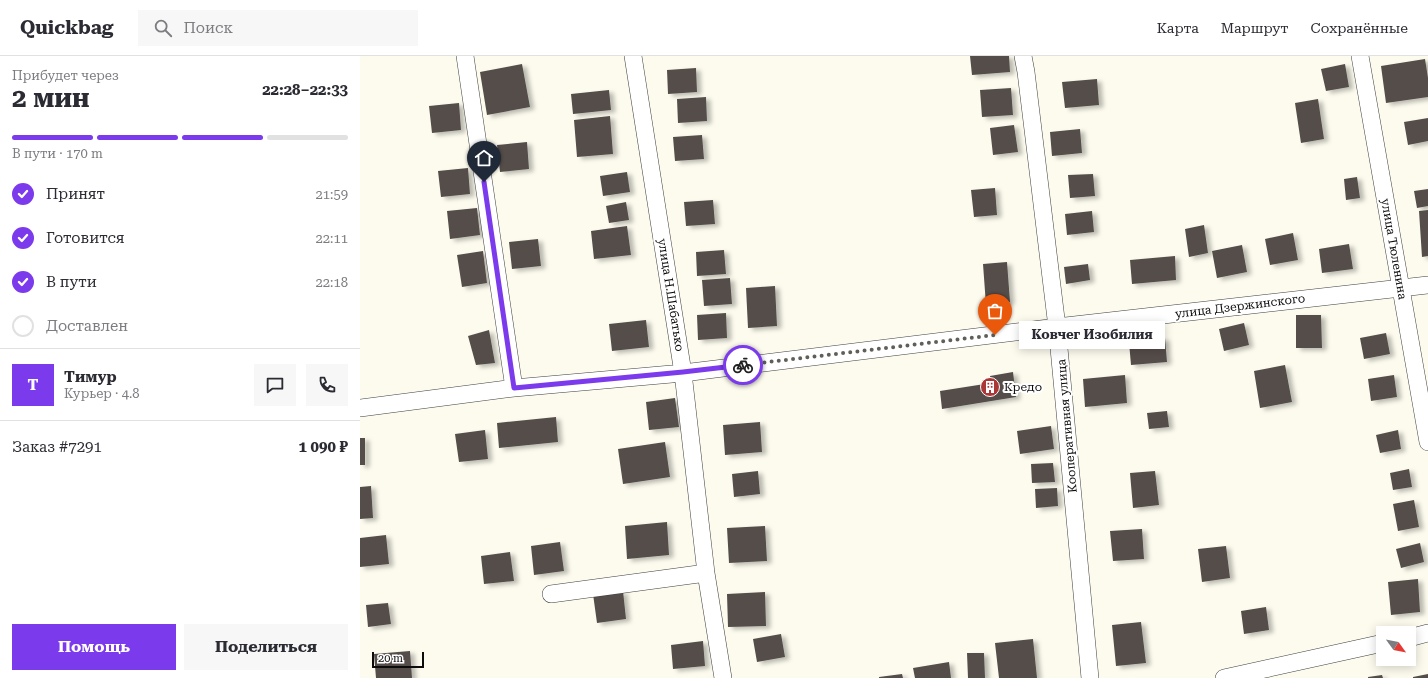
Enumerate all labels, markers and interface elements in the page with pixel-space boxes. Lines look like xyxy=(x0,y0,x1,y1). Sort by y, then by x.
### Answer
search box xyxy=(138,10,418,46)
text: Quickbag xyxy=(20,16,114,39)
icon: search xyxy=(152,17,174,39)
text: Поиск xyxy=(184,19,233,37)
text: Карта xyxy=(1157,20,1199,36)
text: Маршрут xyxy=(1221,20,1289,36)
text: Сохранённые xyxy=(1311,20,1408,36)
text: Прибудет через xyxy=(12,68,119,83)
text: 22:28–22:33 xyxy=(262,81,348,99)
text: 2 мин xyxy=(12,83,90,113)
pin xyxy=(467,141,501,182)
text: В пути · 170 m xyxy=(12,146,103,161)
icon: home xyxy=(473,147,495,169)
icon: check xyxy=(12,183,34,205)
text: Принят xyxy=(46,185,105,203)
text: 21:59 xyxy=(316,187,348,202)
street label: улица Тюленина xyxy=(1378,197,1410,301)
icon: check xyxy=(12,227,34,249)
text: Готовится xyxy=(46,229,124,247)
text: 22:11 xyxy=(316,231,348,246)
street label: улица Н.Шабатько xyxy=(655,238,687,352)
icon: check xyxy=(12,271,34,293)
text: В пути xyxy=(46,273,97,291)
text: 22:18 xyxy=(316,275,348,290)
street label: улица Дзержинского xyxy=(1174,291,1306,321)
pin xyxy=(978,294,1012,335)
icon: bag xyxy=(984,300,1006,322)
text: Доставлен xyxy=(46,317,128,335)
callout: Ковчег Изобилия xyxy=(1019,321,1165,349)
text: Ковчег Изобилия xyxy=(1031,327,1153,342)
courier xyxy=(723,345,763,385)
icon: bike xyxy=(732,354,754,376)
street label: Кооперативная улица xyxy=(1054,358,1080,493)
button: chat xyxy=(254,364,296,406)
button: phone xyxy=(306,364,348,406)
text: Тимур xyxy=(64,368,117,386)
text: Т xyxy=(28,376,38,394)
building icon: Кредо xyxy=(979,376,1001,398)
place label: Кредо xyxy=(1004,380,1042,394)
text: Курьер · 4.8 xyxy=(64,386,140,401)
text: Заказ #7291 xyxy=(12,438,102,456)
text: 1 090 ₽ xyxy=(298,438,348,456)
button: Помощь xyxy=(12,624,176,670)
button: Поделиться xyxy=(184,624,348,670)
north arrow xyxy=(1376,626,1416,666)
map controls xyxy=(1376,626,1416,666)
scale bar xyxy=(372,650,424,669)
text: 20 m xyxy=(378,652,403,665)

